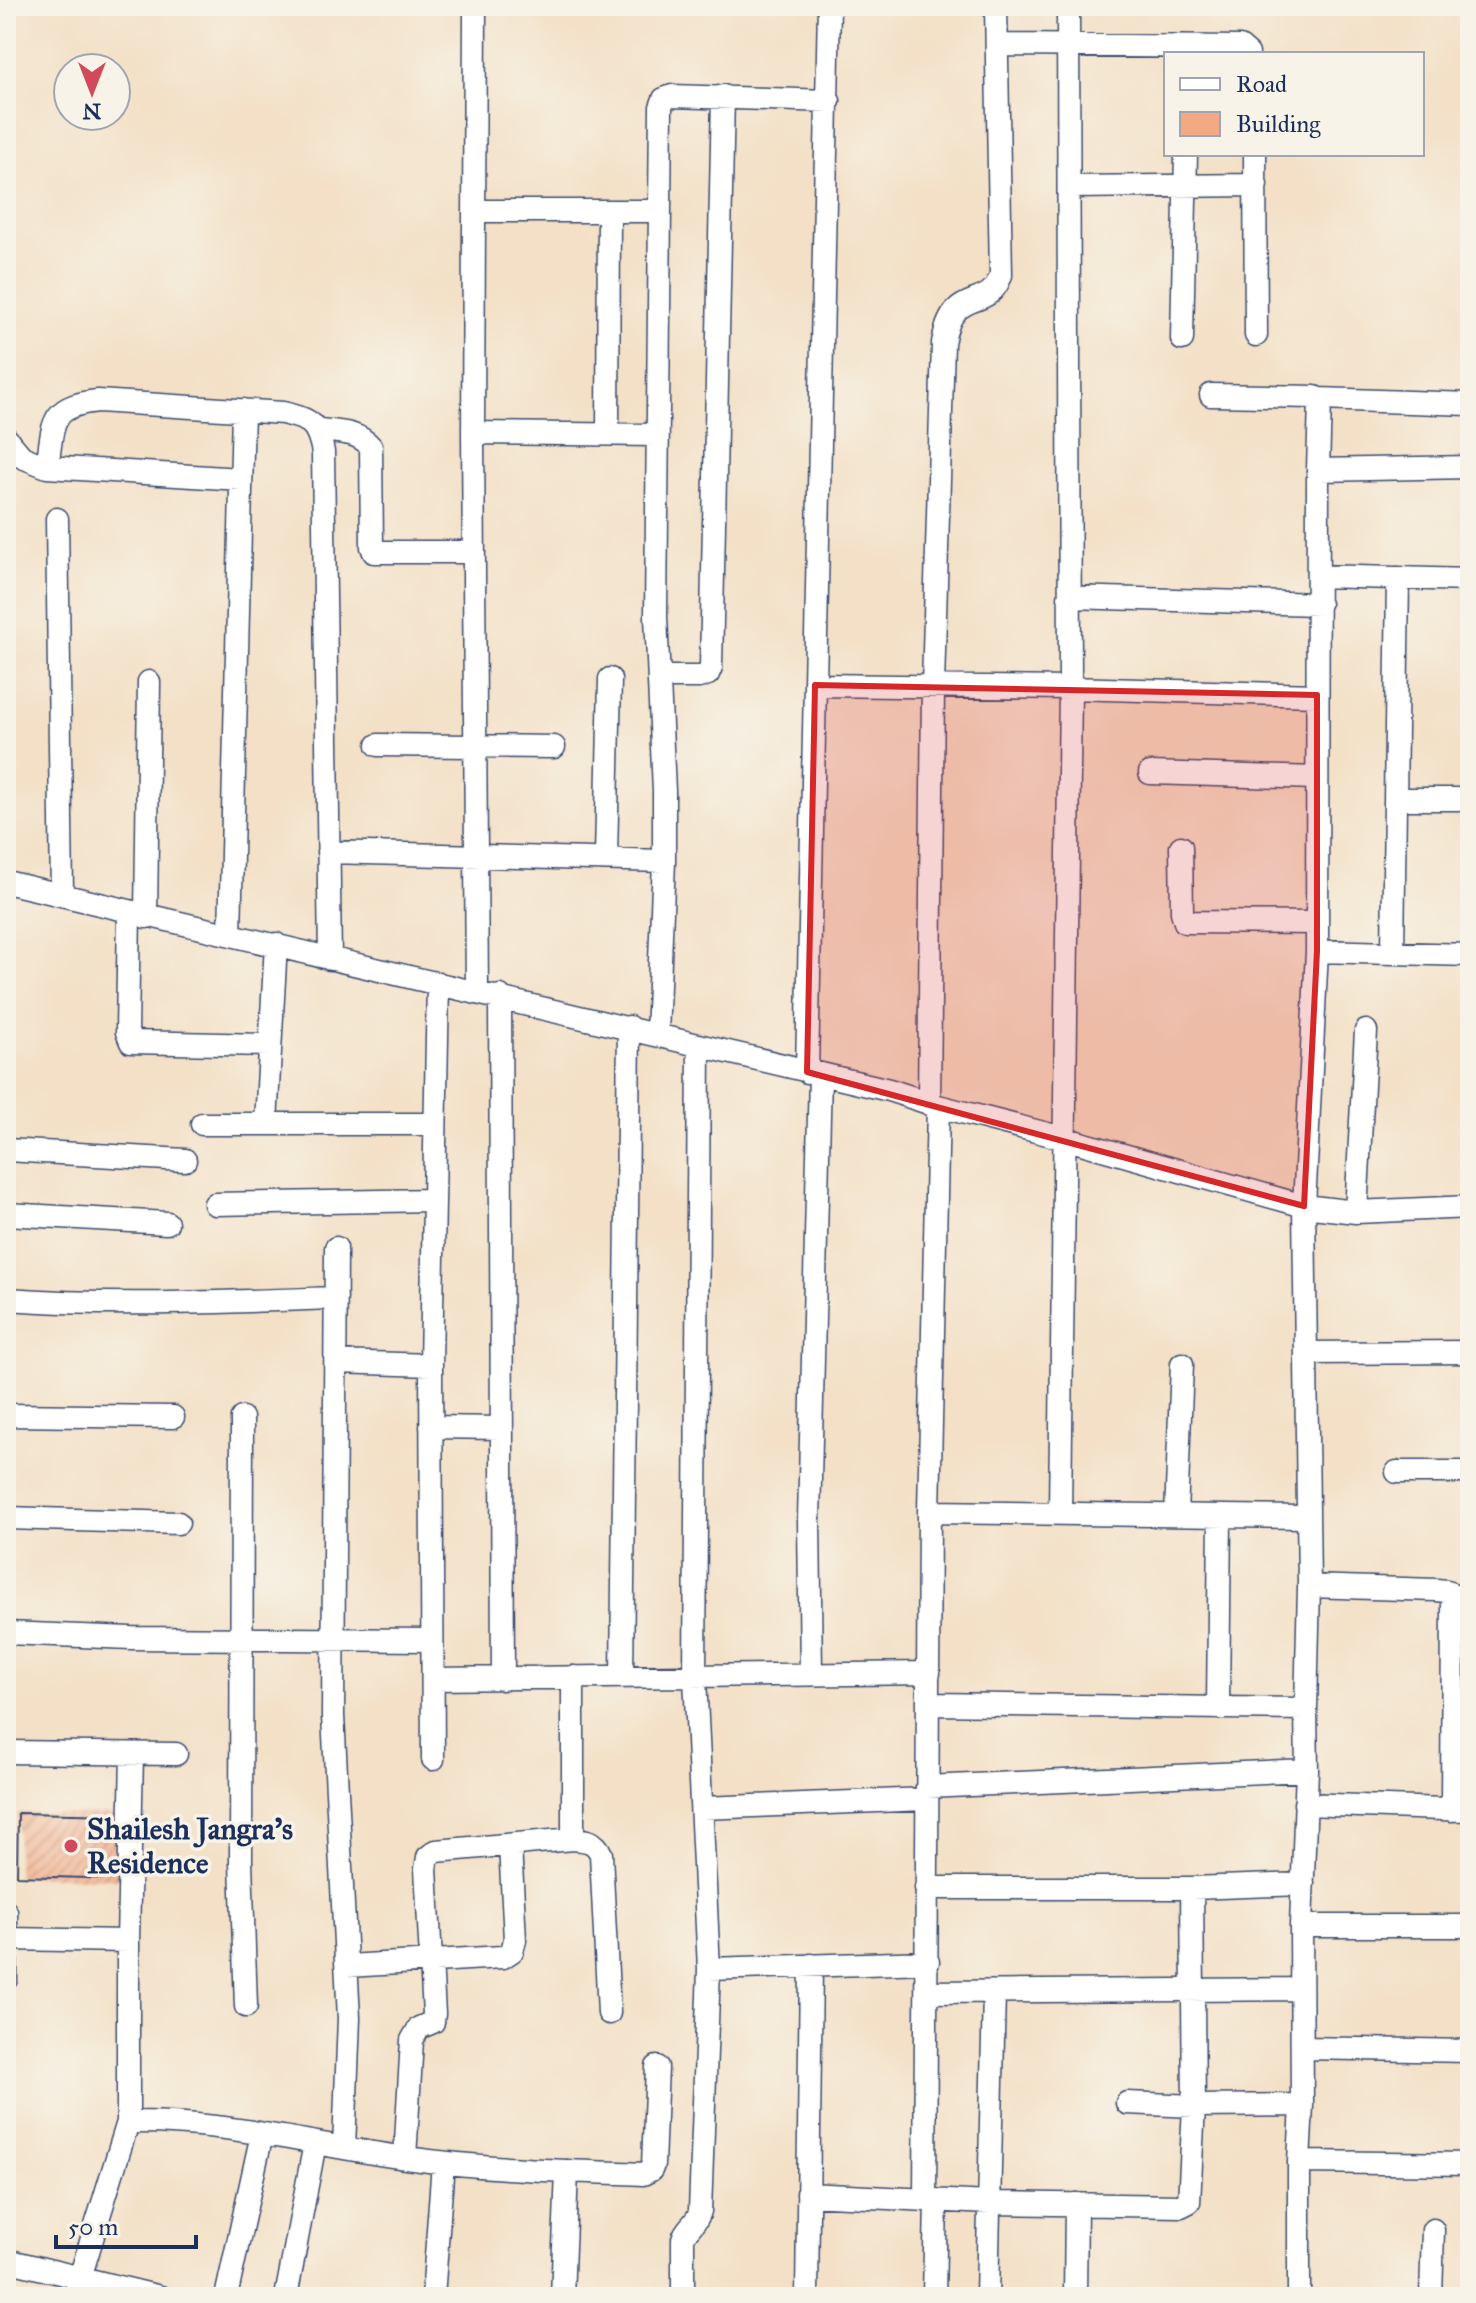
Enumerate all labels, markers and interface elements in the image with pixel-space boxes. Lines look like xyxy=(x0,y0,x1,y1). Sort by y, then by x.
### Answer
north arrow xyxy=(52,52,132,132)
legend xyxy=(1164,52,1424,156)
text: Road xyxy=(1236,69,1287,99)
text: N xyxy=(82,98,101,125)
text: Building xyxy=(1236,109,1321,139)
place label: Shailesh Jangra's Residence xyxy=(87,1811,293,1881)
marker: Shailesh Jangra's Residence xyxy=(62,1837,80,1855)
scale bar xyxy=(56,2199,196,2249)
text: 50 m xyxy=(68,2212,118,2242)

